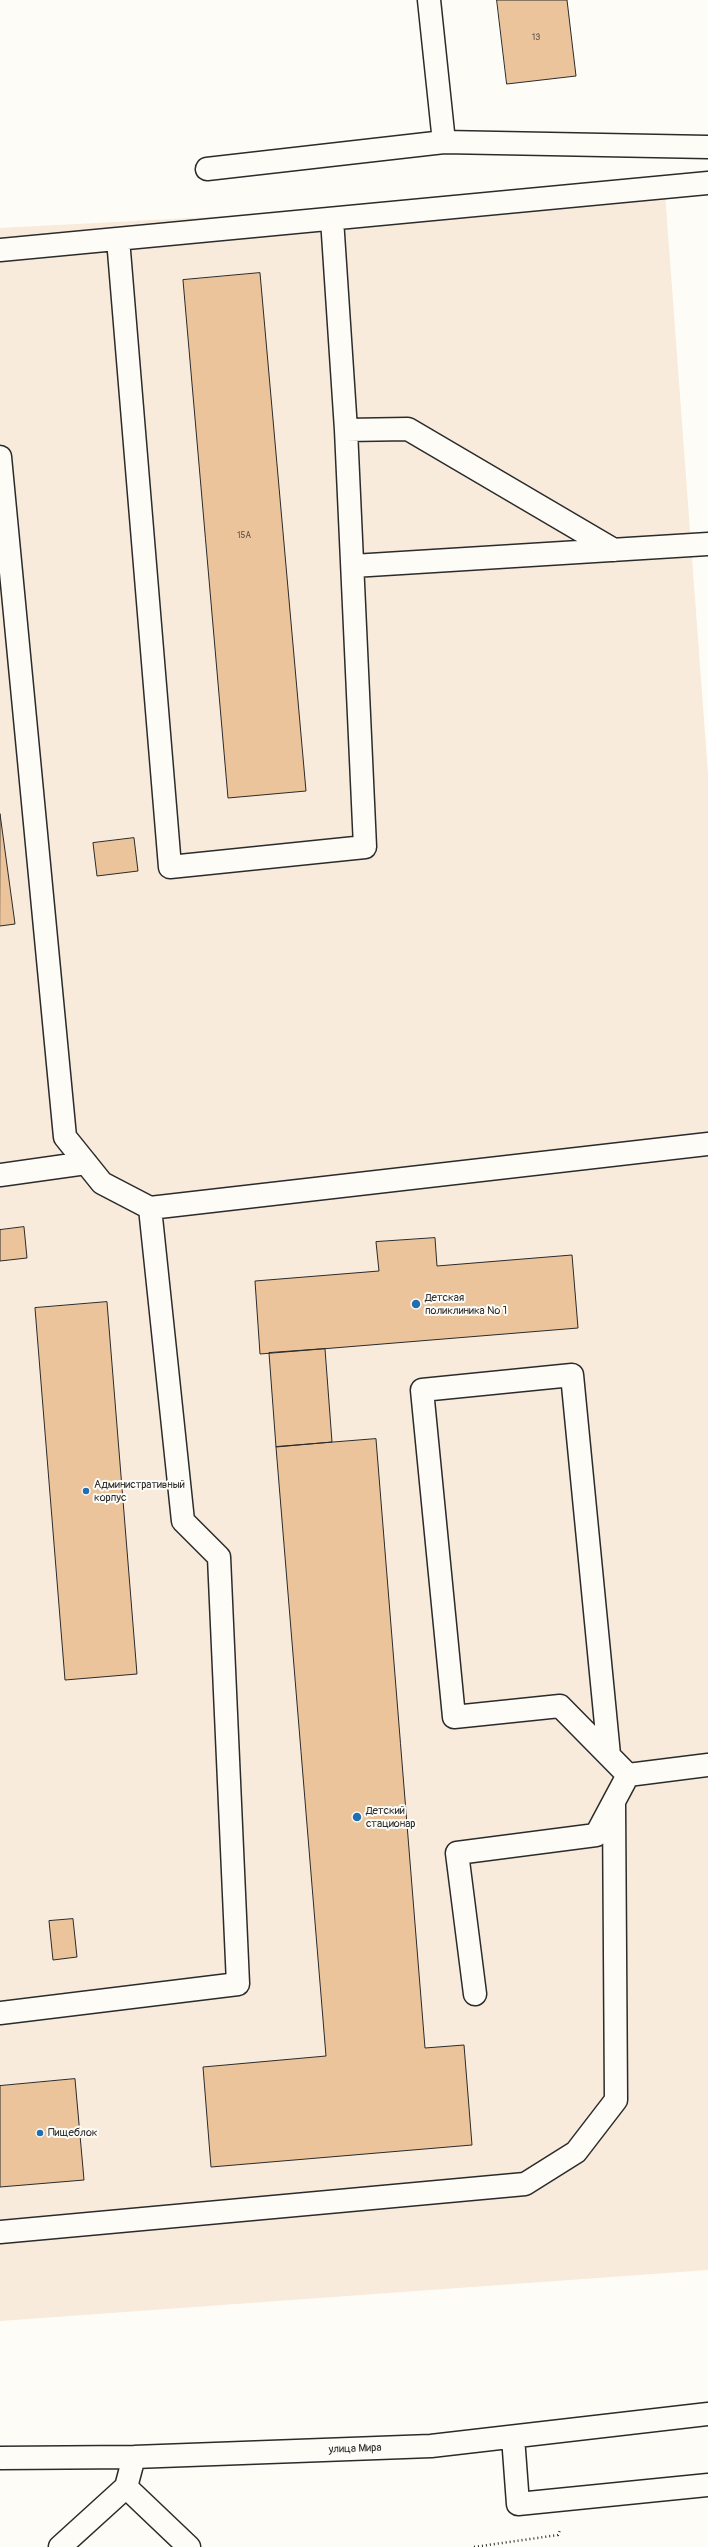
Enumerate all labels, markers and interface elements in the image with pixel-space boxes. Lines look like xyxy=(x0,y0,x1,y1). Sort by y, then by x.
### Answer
house number: 13 xyxy=(532,33,540,43)
house number: 15А xyxy=(237,531,251,541)
place label: Детская поликлиника № 1 xyxy=(425,1291,507,1317)
marker: Детская поликлиника № 1 xyxy=(410,1298,422,1310)
place label: Административный корпус xyxy=(94,1478,185,1504)
marker: Административный корпус xyxy=(81,1486,91,1496)
place label: Детский стационар xyxy=(366,1804,415,1830)
marker: Детский стационар xyxy=(351,1811,363,1823)
place label: Пищеблок xyxy=(48,2126,97,2140)
marker: Пищеблок xyxy=(35,2128,45,2138)
street label: улица Мира xyxy=(328,2441,382,2457)

